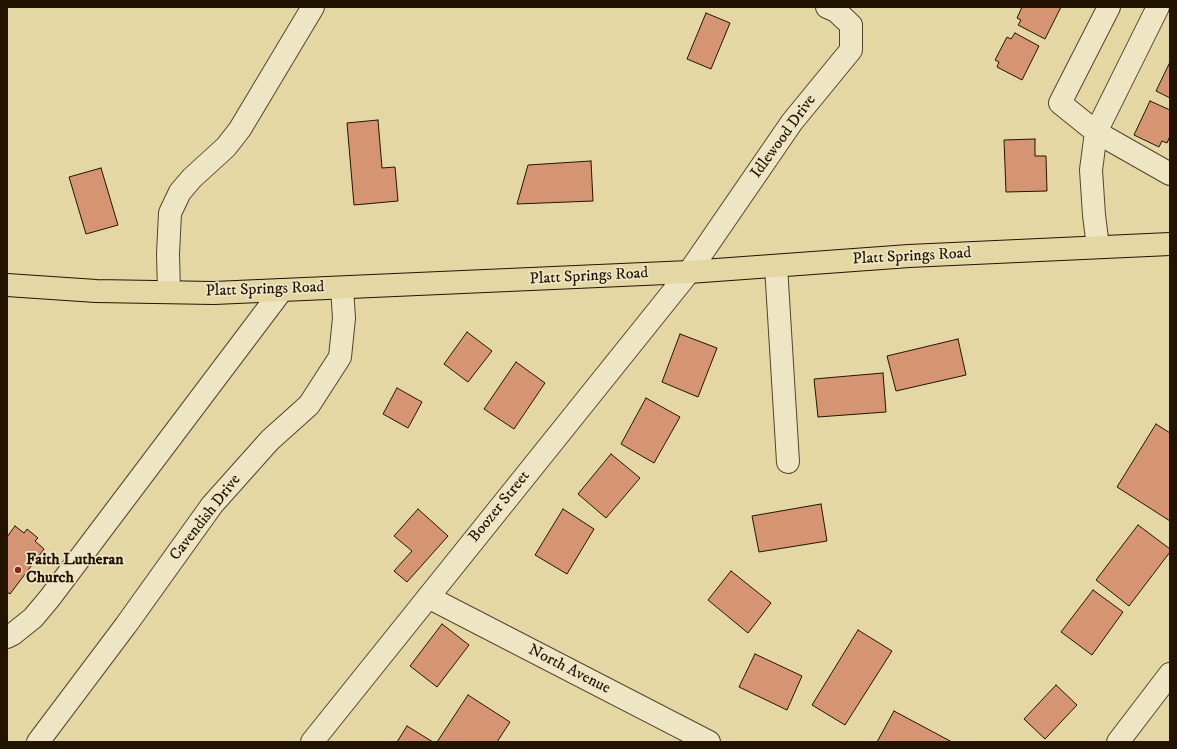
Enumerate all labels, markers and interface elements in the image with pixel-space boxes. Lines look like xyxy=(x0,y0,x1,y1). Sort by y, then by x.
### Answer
street label: Idlewood Drive xyxy=(747,91,821,183)
street label: Platt Springs Road xyxy=(852,244,972,270)
street label: Platt Springs Road xyxy=(529,264,649,290)
street label: Platt Springs Road xyxy=(205,278,325,302)
street label: Boozer Street xyxy=(465,467,535,547)
street label: Cavendish Drive xyxy=(166,471,246,565)
place label: Faith Lutheran Church xyxy=(26,551,124,589)
marker: Faith Lutheran Church xyxy=(13,565,23,575)
street label: North Avenue xyxy=(525,641,613,699)

